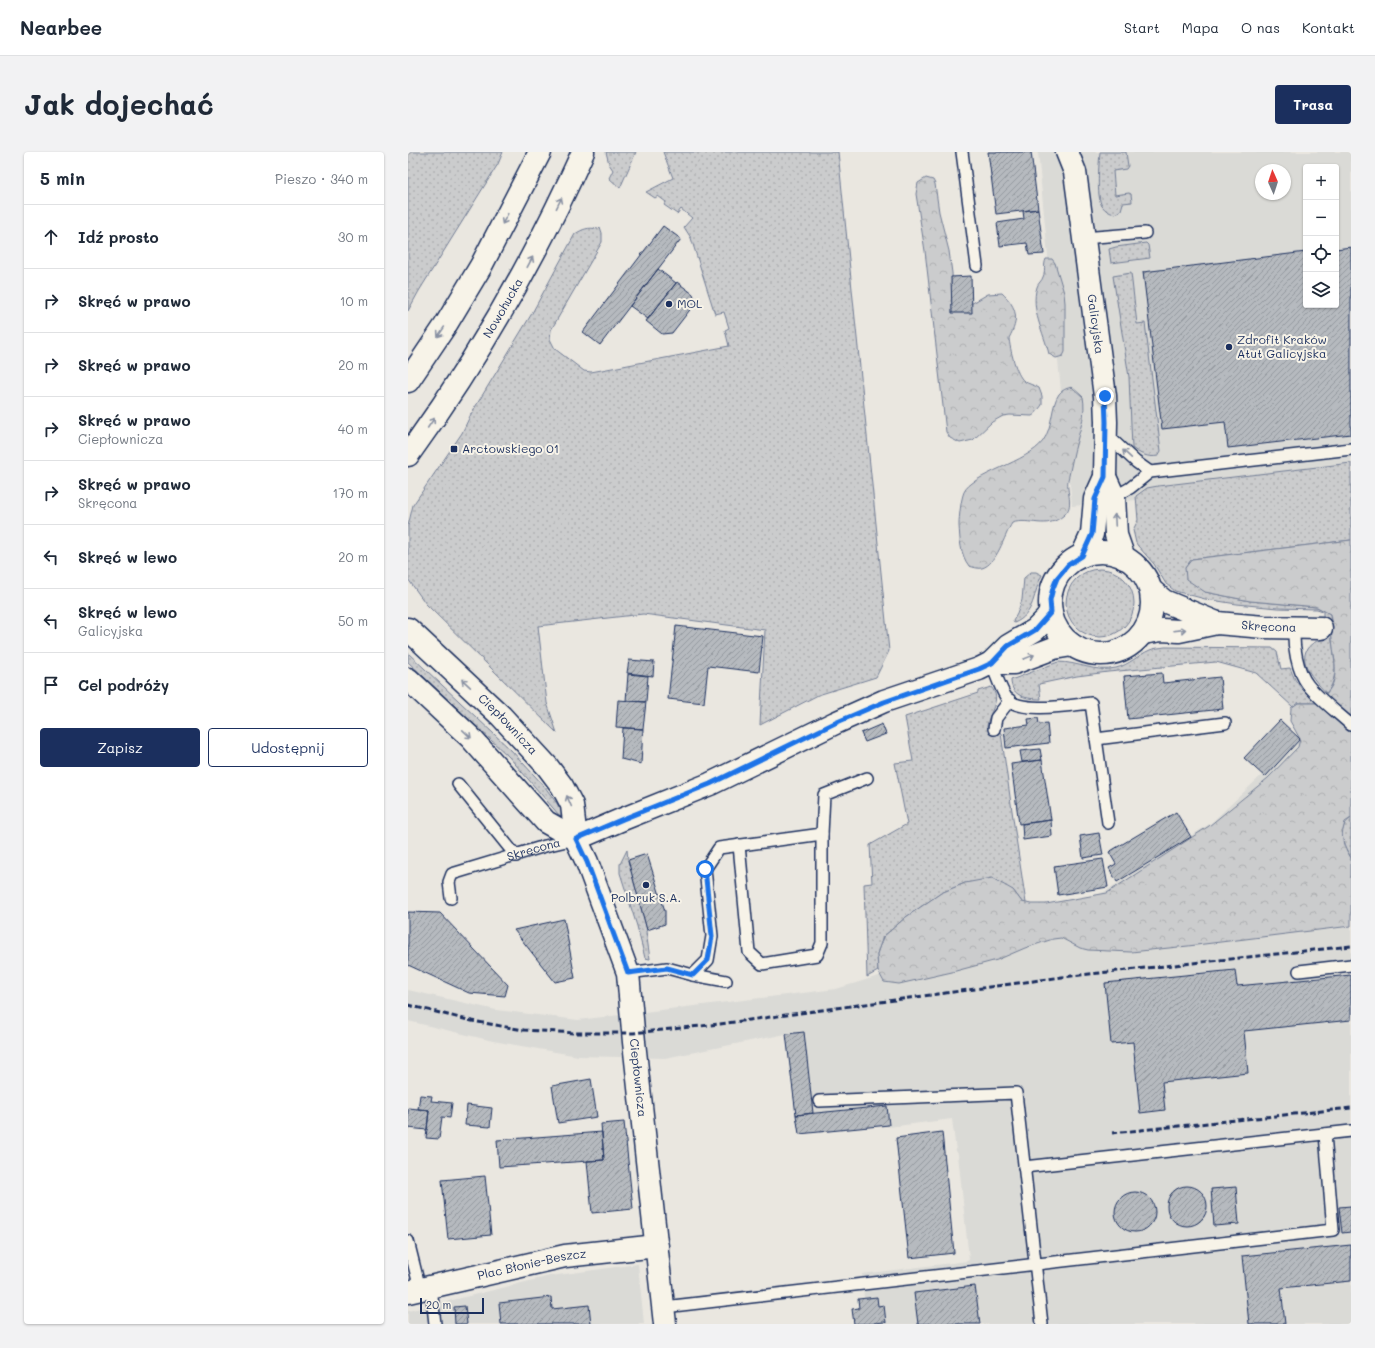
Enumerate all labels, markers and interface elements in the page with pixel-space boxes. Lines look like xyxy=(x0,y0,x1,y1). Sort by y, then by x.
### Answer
text: Nearbee xyxy=(20,15,102,40)
text: Start xyxy=(1124,18,1160,37)
text: Mapa xyxy=(1182,18,1219,37)
text: O nas xyxy=(1241,18,1280,37)
text: Kontakt xyxy=(1302,18,1355,37)
button: Trasa xyxy=(1275,85,1351,124)
text: Jak dojechać xyxy=(24,86,214,122)
north arrow xyxy=(1255,164,1291,200)
map controls xyxy=(1303,164,1339,308)
button: + xyxy=(1303,164,1339,200)
text: 5 min xyxy=(40,167,85,189)
text: Pieszo · 340 m xyxy=(275,170,368,187)
one-way arrow xyxy=(556,198,563,210)
button: − xyxy=(1303,200,1339,236)
one-way arrow xyxy=(501,213,508,225)
icon: ahead xyxy=(40,226,62,248)
text: Idź prosto xyxy=(78,227,159,247)
text: 30 m xyxy=(338,228,368,245)
button: locate xyxy=(1303,236,1339,272)
one-way arrow xyxy=(526,256,534,268)
button: layers xyxy=(1303,272,1339,308)
street label: Nowohucka xyxy=(479,275,526,341)
icon: right xyxy=(40,290,62,312)
text: Skręć w prawo xyxy=(78,291,191,311)
text: 10 m xyxy=(340,292,368,309)
street label: Galicyjska xyxy=(1084,293,1108,355)
place label: MOL xyxy=(677,295,703,311)
marker: MOL xyxy=(664,299,674,309)
one-way arrow xyxy=(437,326,445,337)
place label: Zdrofit Kraków Atut Galicyjska xyxy=(1237,331,1327,361)
marker: Zdrofit Kraków Atut Galicyjska xyxy=(1224,342,1234,352)
icon: right xyxy=(40,354,62,376)
text: Skręć w prawo xyxy=(78,355,191,375)
text: 20 m xyxy=(338,356,368,373)
route end xyxy=(1096,387,1114,405)
text: Skręć w prawo xyxy=(78,410,191,430)
icon: right xyxy=(40,418,62,440)
one-way arrow xyxy=(426,418,435,429)
text: 40 m xyxy=(338,420,368,437)
text: Ciepłownicza xyxy=(78,430,163,447)
place label: Arctowskiego 01 xyxy=(462,440,559,456)
marker: Arctowskiego 01 xyxy=(449,444,459,454)
one-way arrow xyxy=(1122,449,1132,459)
text: Skręć w prawo xyxy=(78,474,191,494)
icon: right xyxy=(40,482,62,504)
text: 170 m xyxy=(332,484,368,501)
text: Skręcona xyxy=(78,494,137,511)
one-way arrow xyxy=(1112,514,1119,527)
icon: left xyxy=(40,546,62,568)
text: Skręć w lewo xyxy=(78,547,177,567)
text: 20 m xyxy=(338,548,368,565)
text: Skręć w lewo xyxy=(78,602,177,622)
icon: left xyxy=(40,610,62,632)
text: 50 m xyxy=(338,612,368,629)
street label: Skręcona xyxy=(1241,616,1296,635)
text: Galicyjska xyxy=(78,622,143,639)
one-way arrow xyxy=(1173,626,1186,633)
one-way arrow xyxy=(1023,653,1035,661)
icon: arrive xyxy=(40,674,62,696)
text: Cel podróży xyxy=(78,675,169,695)
one-way arrow xyxy=(461,678,471,688)
street label: Ciepłownicza xyxy=(475,690,542,758)
button: Zapisz xyxy=(40,728,200,767)
button: Udostępnij xyxy=(208,728,368,767)
one-way arrow xyxy=(462,729,472,739)
one-way arrow xyxy=(565,796,573,808)
street label: Skręcona xyxy=(505,834,562,864)
route start xyxy=(696,860,714,878)
marker: Polbruk S.A. xyxy=(641,880,651,890)
place label: Polbruk S.A. xyxy=(611,889,681,905)
street label: Ciepłownicza xyxy=(627,1038,651,1118)
street label: Plac Błonie-Beszcz xyxy=(476,1245,587,1283)
scale bar xyxy=(420,1296,484,1315)
text: 20 m xyxy=(426,1297,451,1312)

